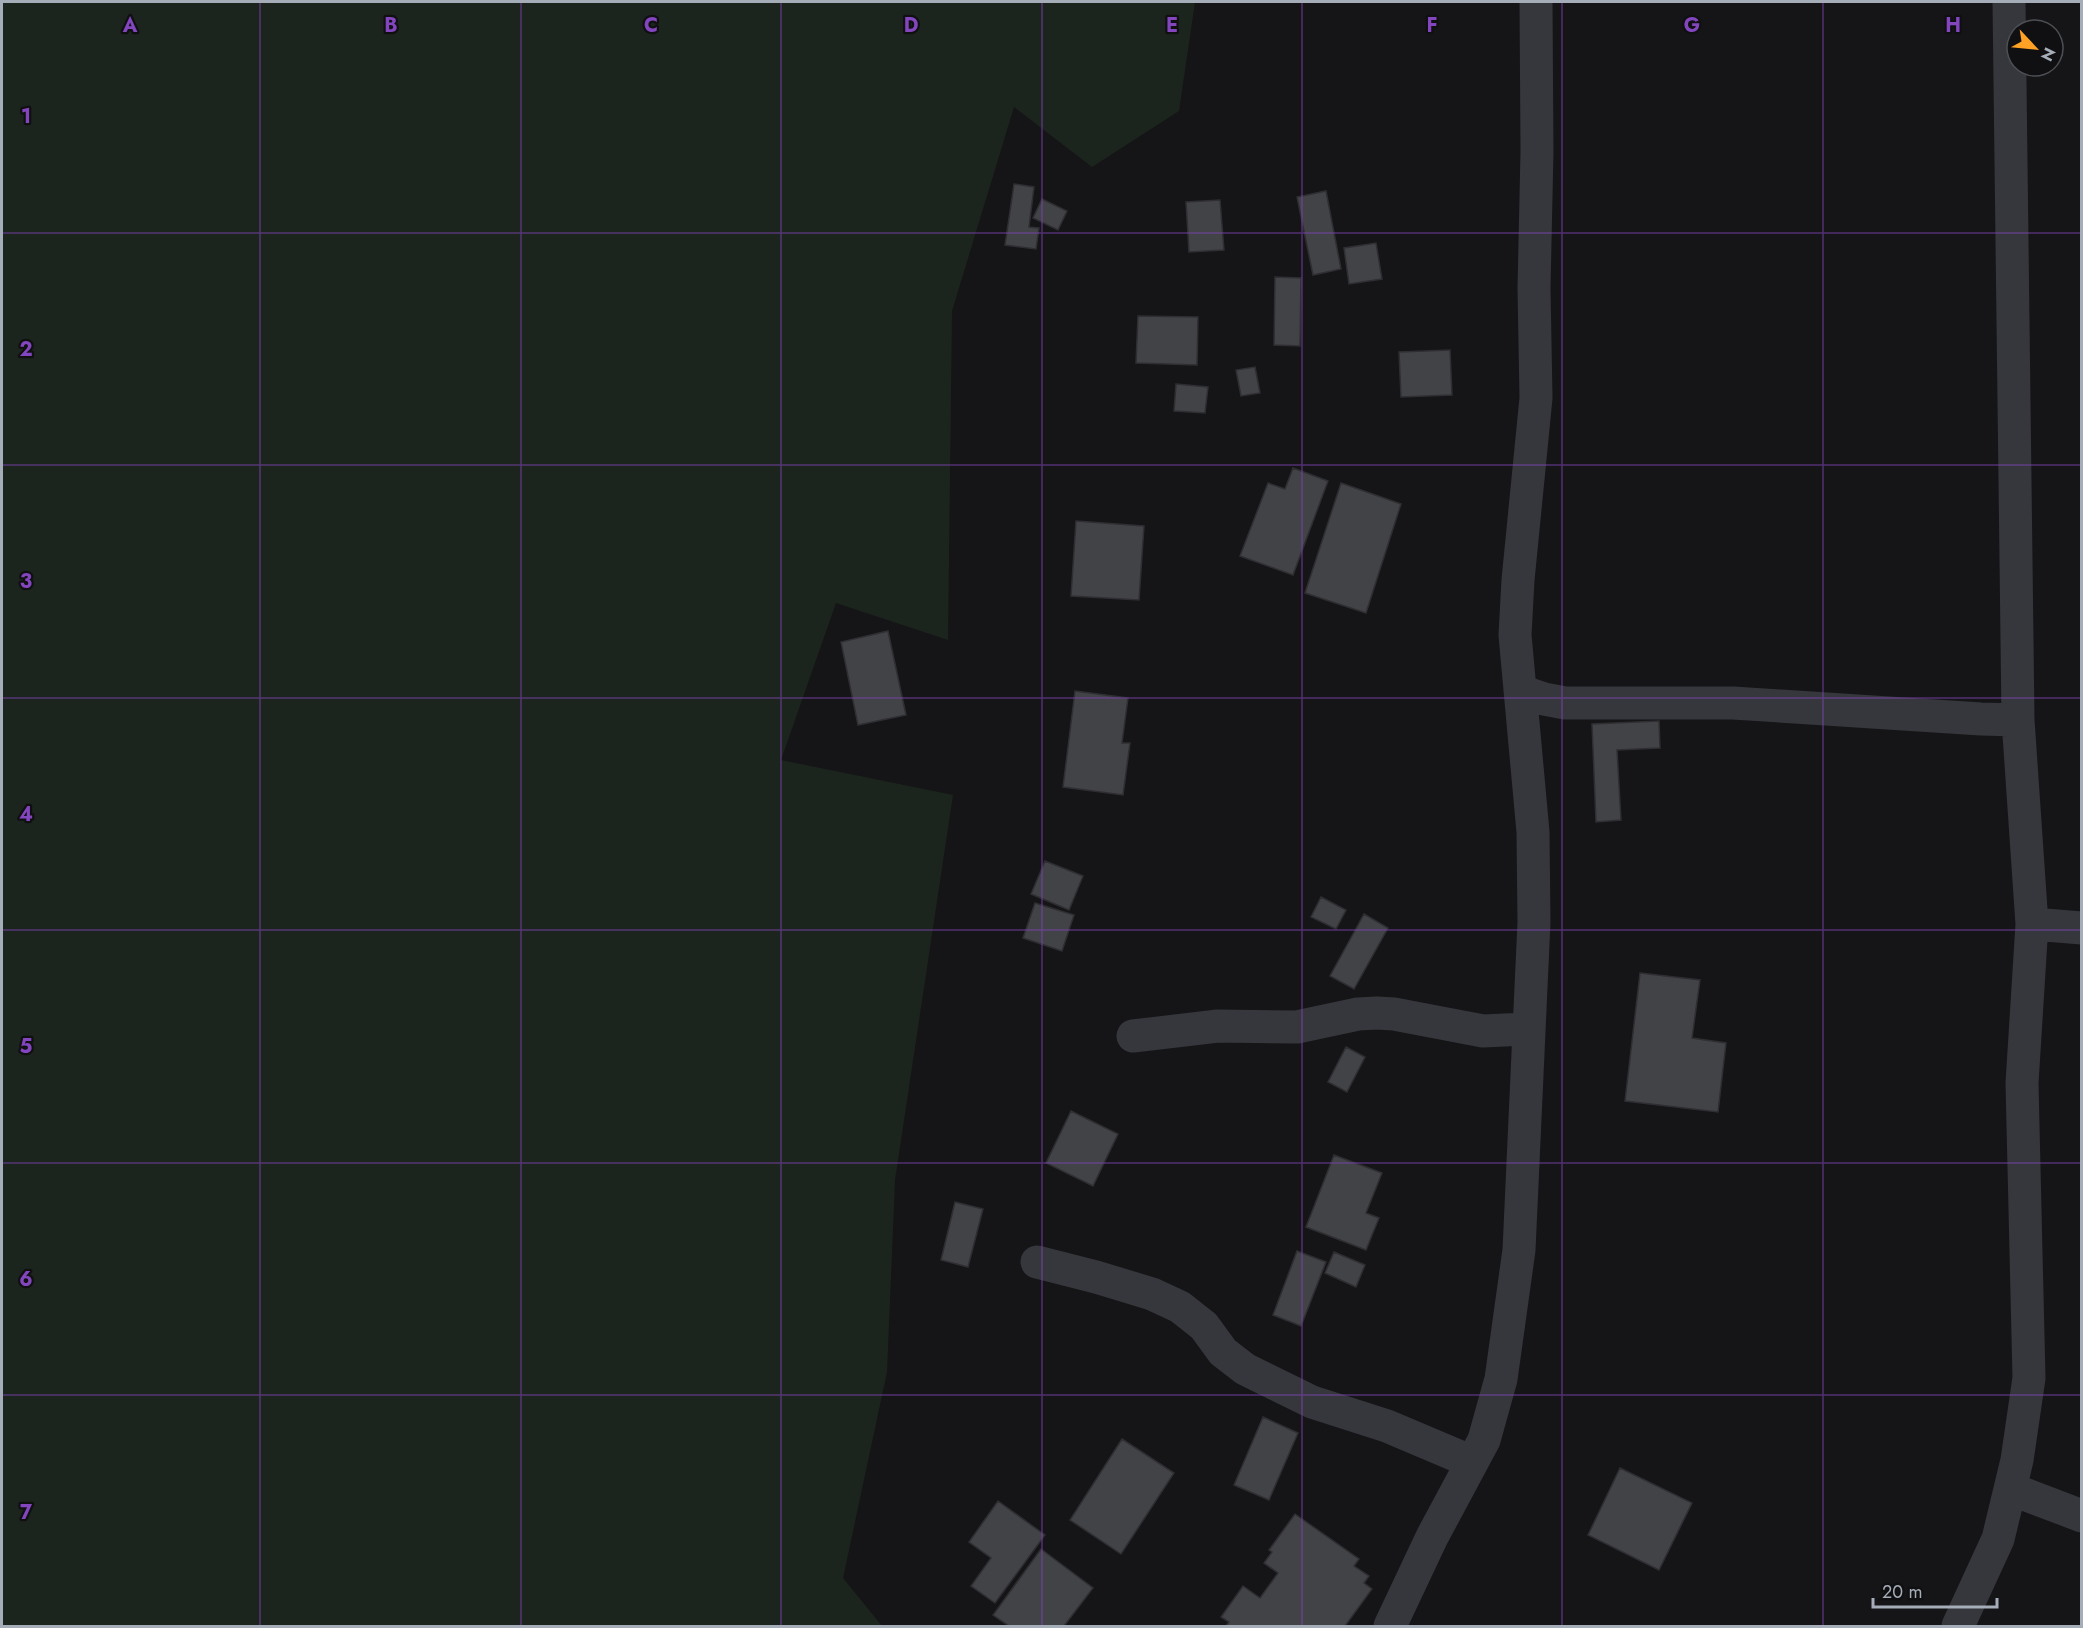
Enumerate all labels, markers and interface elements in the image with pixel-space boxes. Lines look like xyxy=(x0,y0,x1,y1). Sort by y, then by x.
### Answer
text: A xyxy=(122,11,138,40)
text: B xyxy=(384,11,398,40)
text: C xyxy=(644,11,658,40)
text: D xyxy=(904,11,918,40)
text: E xyxy=(1166,11,1178,40)
text: F xyxy=(1426,11,1438,40)
text: G xyxy=(1684,11,1700,40)
text: H xyxy=(1945,11,1961,40)
north arrow xyxy=(2005,18,2065,78)
text: N xyxy=(2035,44,2061,65)
text: 1 xyxy=(21,102,31,131)
text: 2 xyxy=(19,335,33,364)
text: 3 xyxy=(20,567,32,596)
text: 4 xyxy=(19,800,33,829)
text: 5 xyxy=(20,1032,33,1061)
text: 6 xyxy=(19,1265,33,1294)
text: 7 xyxy=(20,1498,33,1527)
scale bar xyxy=(1873,1571,1998,1609)
text: 20 m xyxy=(1882,1579,1922,1605)

